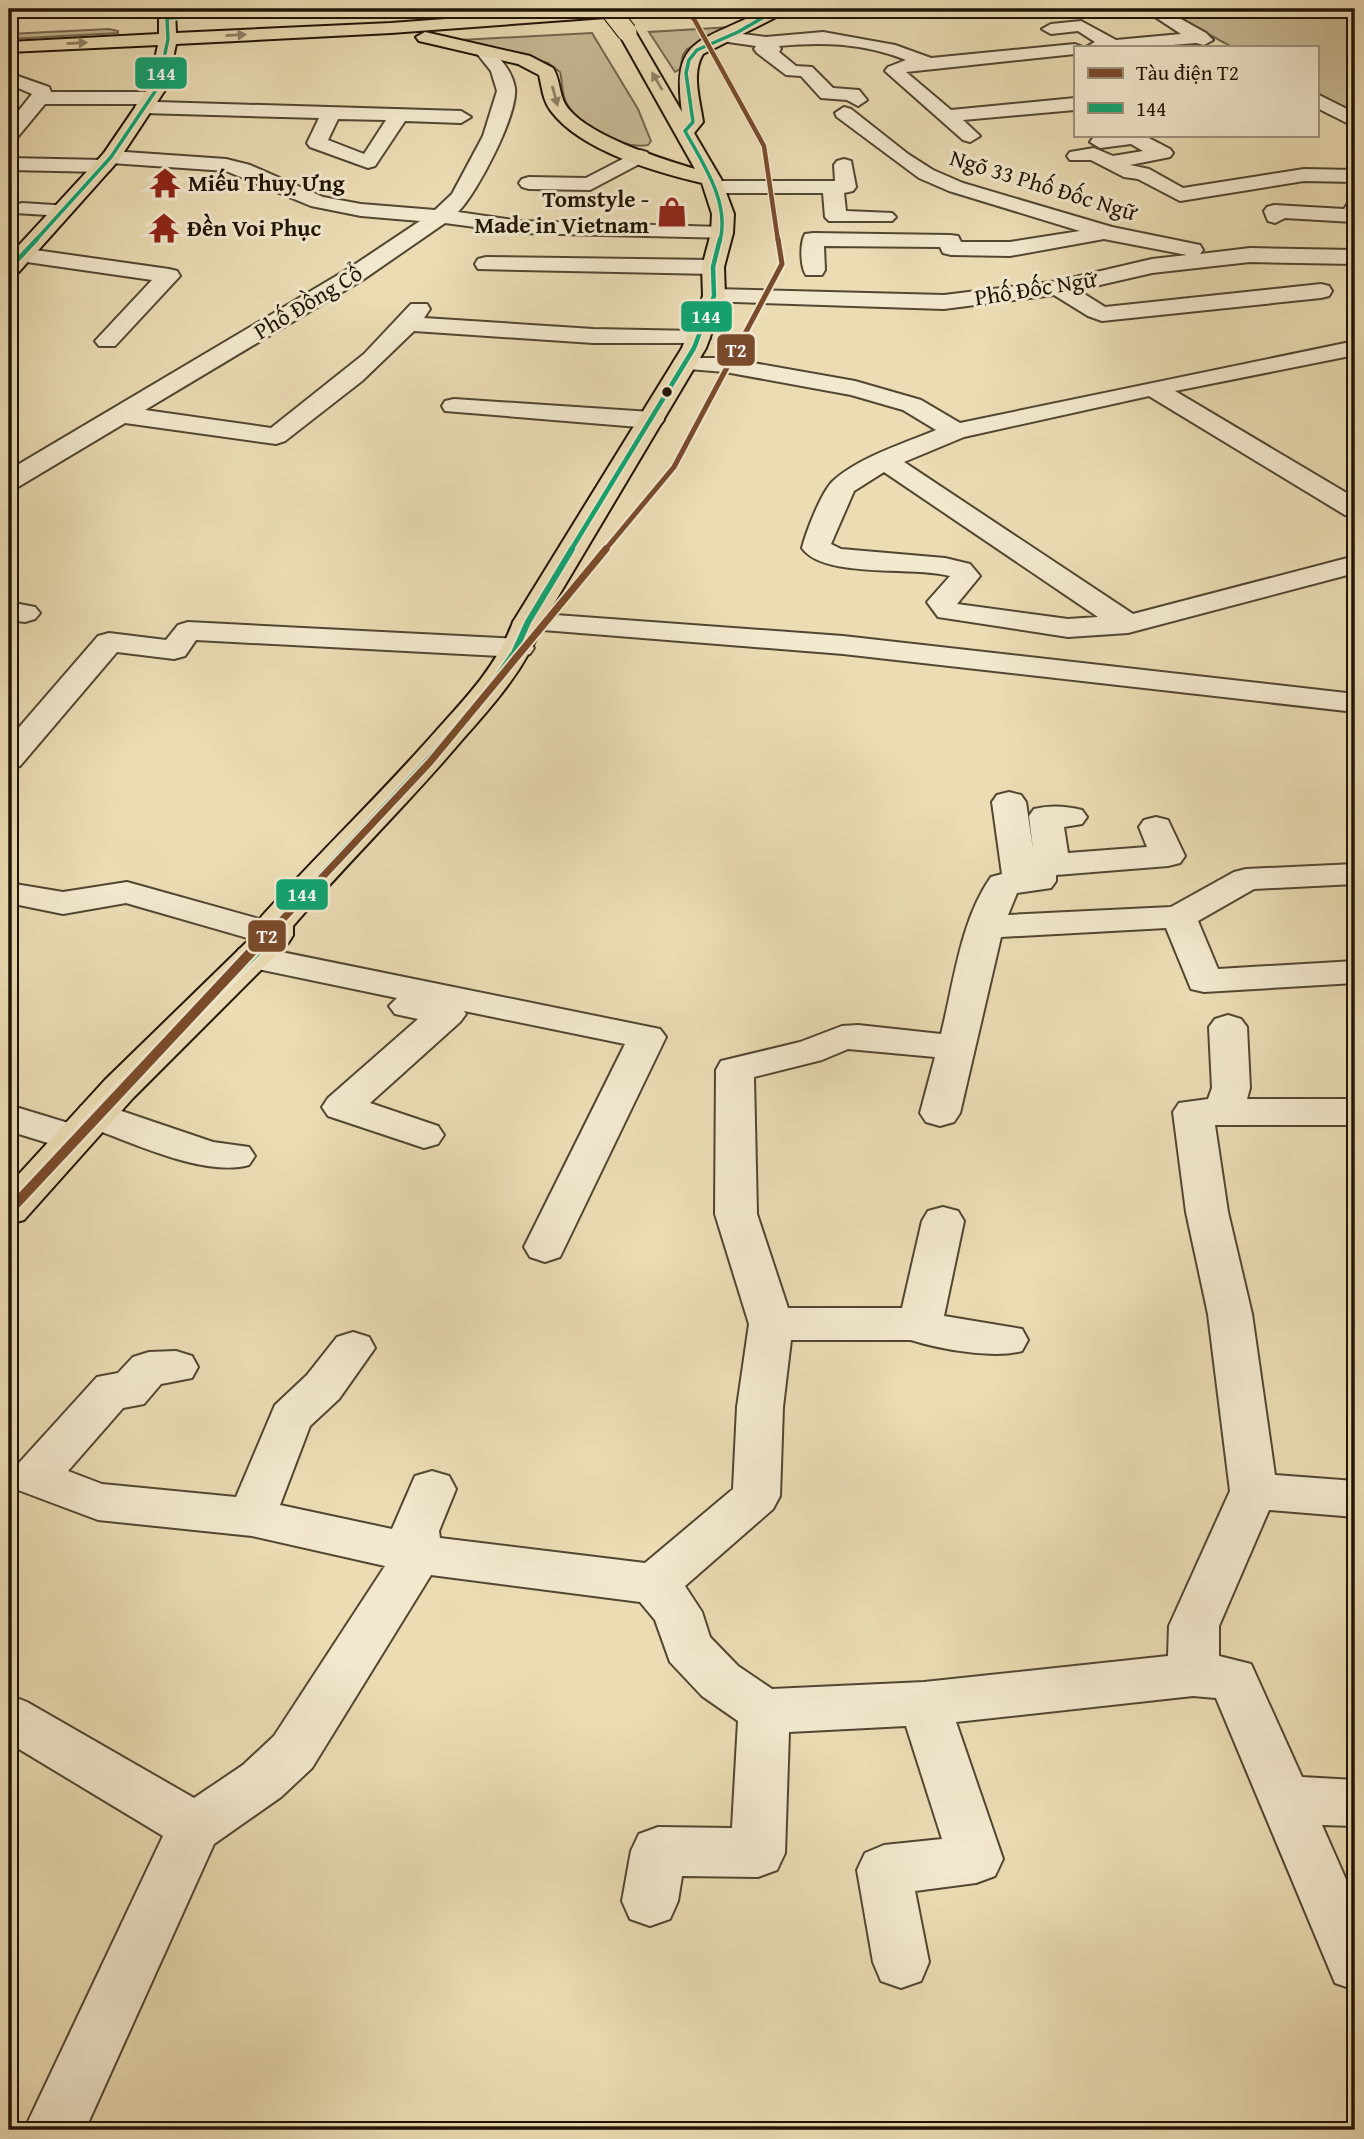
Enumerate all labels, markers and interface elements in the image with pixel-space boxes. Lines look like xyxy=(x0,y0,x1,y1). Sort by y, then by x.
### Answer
one-way arrow xyxy=(225,30,247,41)
one-way arrow xyxy=(66,38,88,49)
legend xyxy=(1074,46,1318,136)
line badge: 144 xyxy=(134,56,188,90)
text: Tàu điện T2 xyxy=(1136,57,1239,88)
text: 144 xyxy=(146,59,176,87)
one-way arrow xyxy=(650,72,663,91)
one-way arrow xyxy=(550,86,561,108)
text: 144 xyxy=(1136,93,1166,124)
street label: Ngõ 33 Phố Đốc Ngữ xyxy=(946,140,1142,229)
temple icon: Miếu Thuỵ Ưng xyxy=(148,166,182,200)
place label: Miếu Thuỵ Ưng xyxy=(188,166,345,199)
place label: Tomstyle - Made in Vietnam xyxy=(474,182,649,241)
shop icon: Tomstyle - Made in Vietnam xyxy=(655,195,689,229)
temple icon: Đền Voi Phục xyxy=(147,211,181,245)
place label: Đền Voi Phục xyxy=(187,211,322,244)
street label: Phố Đồng Cổ xyxy=(247,256,368,347)
street label: Phố Đốc Ngữ xyxy=(972,261,1100,314)
line badge: 144 xyxy=(680,300,733,333)
text: 144 xyxy=(691,302,721,330)
line badge: T2 xyxy=(716,333,756,367)
text: T2 xyxy=(725,336,747,364)
unlabelled marker xyxy=(660,385,674,399)
line badge: 144 xyxy=(275,878,329,911)
text: 144 xyxy=(287,880,317,908)
line badge: T2 xyxy=(247,919,287,953)
text: T2 xyxy=(256,922,278,950)

